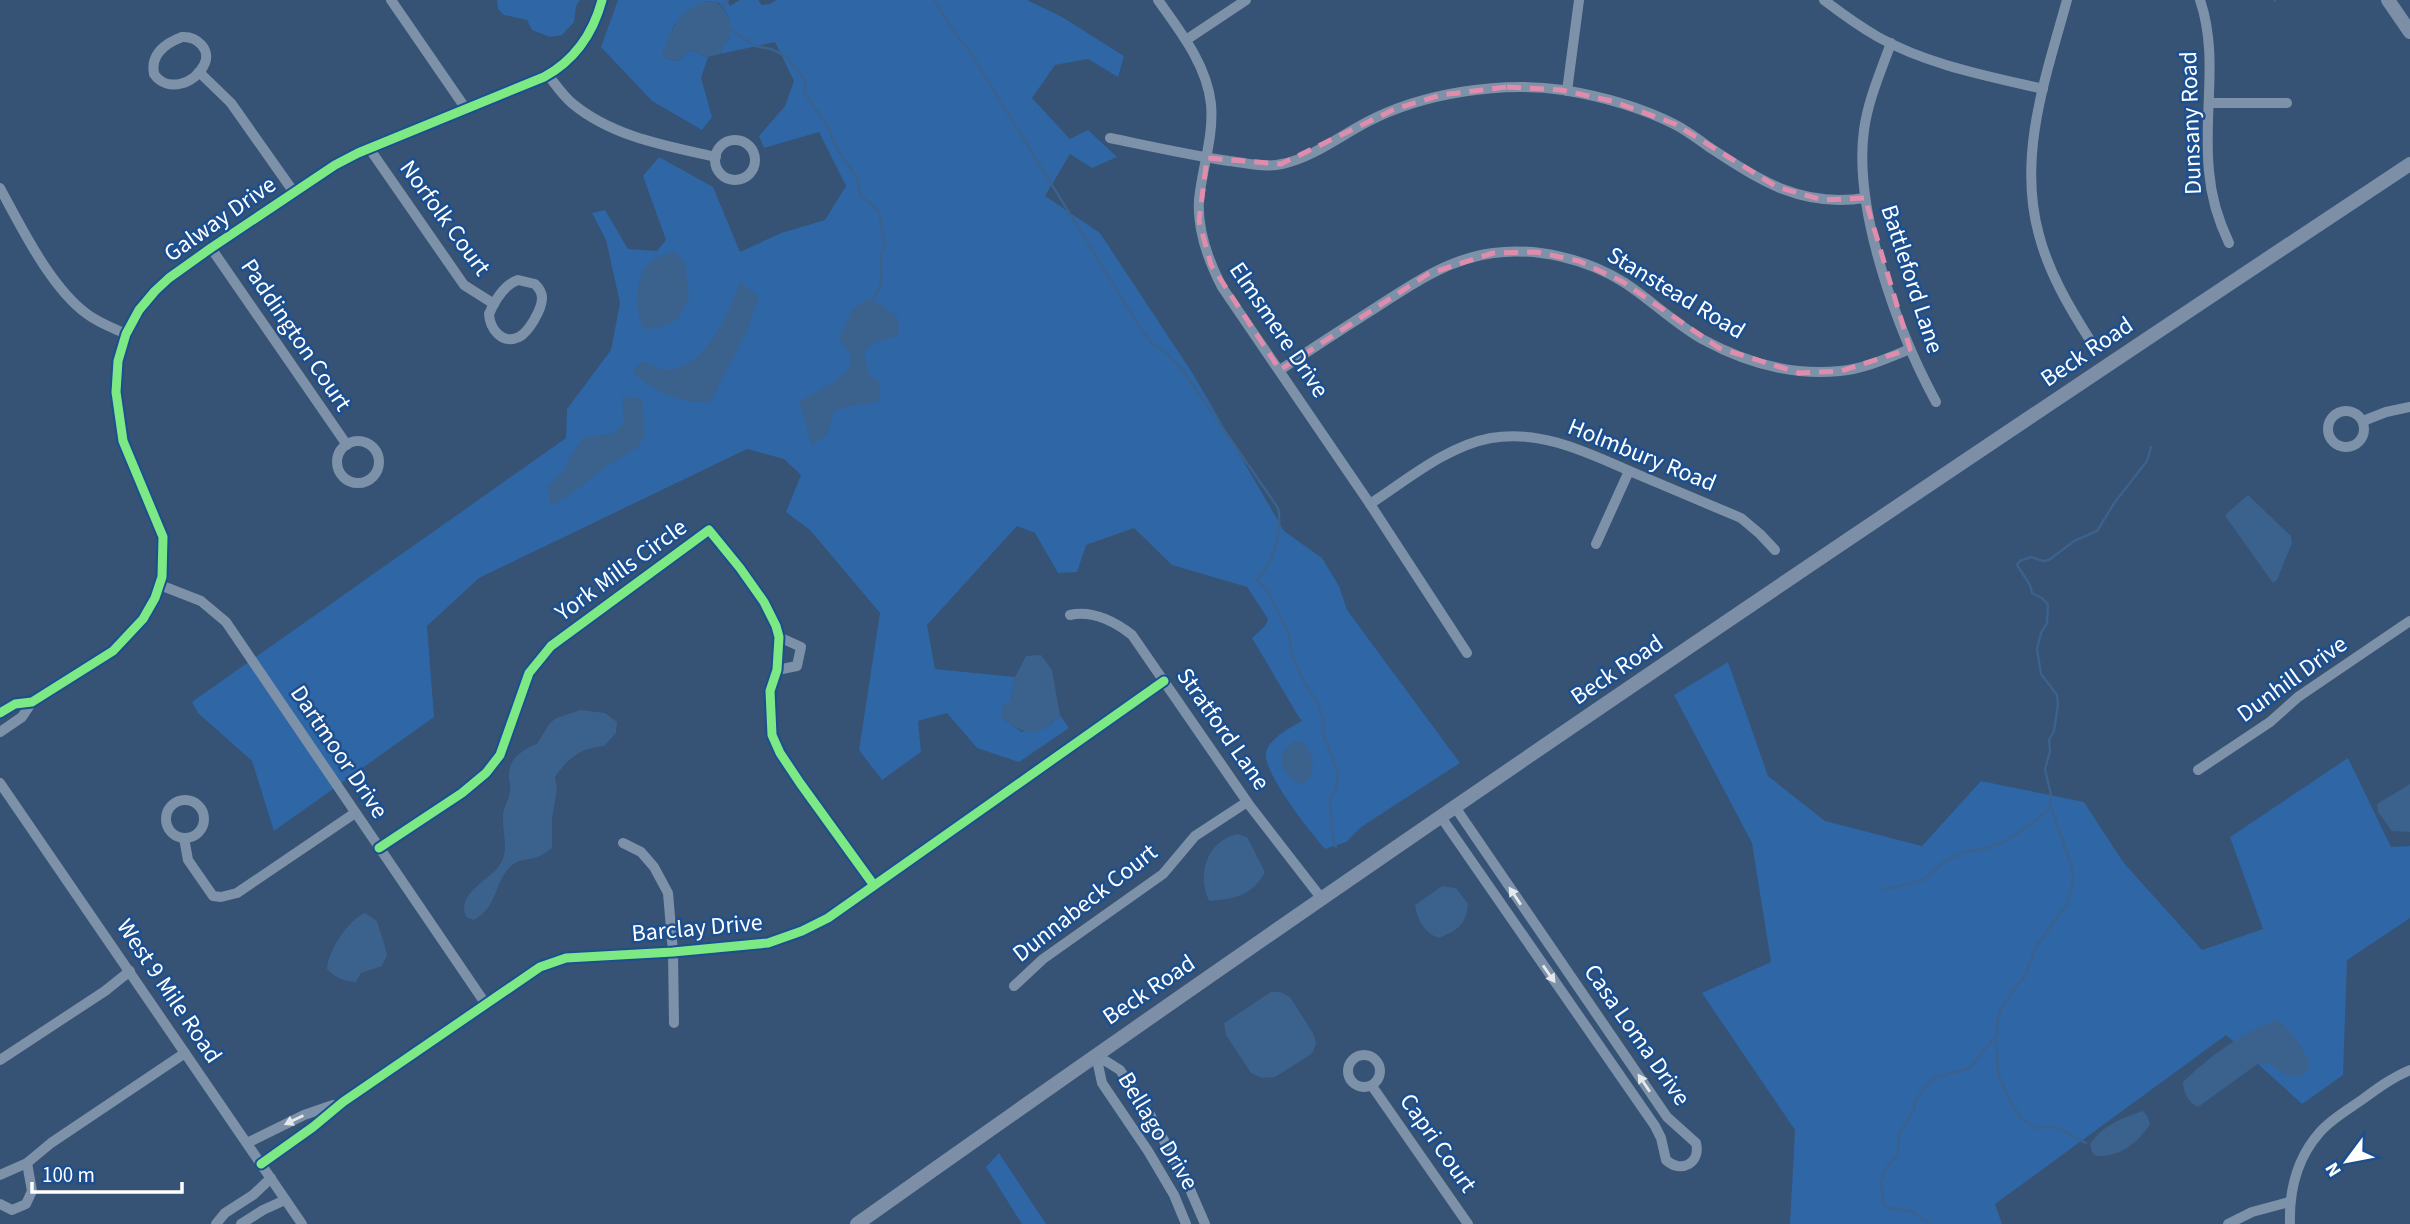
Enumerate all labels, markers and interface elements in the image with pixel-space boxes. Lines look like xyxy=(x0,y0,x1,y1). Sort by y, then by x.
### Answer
street label: Dunsany Road xyxy=(2171,51,2211,195)
street label: Norfolk Court xyxy=(391,153,499,283)
street label: Galway Drive xyxy=(157,167,283,271)
street label: Battleford Lane xyxy=(1872,200,1952,358)
street label: Stanstead Road xyxy=(1600,238,1752,348)
street label: Paddington Court xyxy=(232,252,360,418)
street label: Elmsmere Drive xyxy=(1221,255,1337,405)
street label: Beck Road xyxy=(2034,308,2140,396)
street label: Holmbury Road xyxy=(1562,409,1722,501)
street label: York Mills Circle xyxy=(547,510,694,630)
street label: Beck Road xyxy=(1564,626,1670,714)
street label: Dunhill Drive xyxy=(2230,627,2354,731)
street label: Stratford Lane xyxy=(1168,661,1278,797)
street label: Dartmoor Drive xyxy=(281,678,397,826)
street label: Dunnabeck Court xyxy=(1005,835,1165,971)
one-way arrow xyxy=(1508,887,1522,905)
street label: Barclay Drive xyxy=(630,905,764,951)
street label: West 9 Mile Road xyxy=(108,912,230,1070)
street label: Beck Road xyxy=(1096,946,1202,1034)
street label: Casa Loma Drive xyxy=(1575,957,1699,1113)
one-way arrow xyxy=(1542,965,1556,983)
street label: Bellago Drive xyxy=(1109,1065,1207,1197)
one-way arrow xyxy=(1638,1074,1651,1093)
street label: Capri Court xyxy=(1391,1086,1485,1200)
one-way arrow xyxy=(284,1115,304,1126)
north arrow xyxy=(2312,1126,2382,1196)
scale bar xyxy=(32,1150,182,1194)
text: N xyxy=(2319,1157,2349,1182)
text: 100 m xyxy=(42,1160,95,1190)

